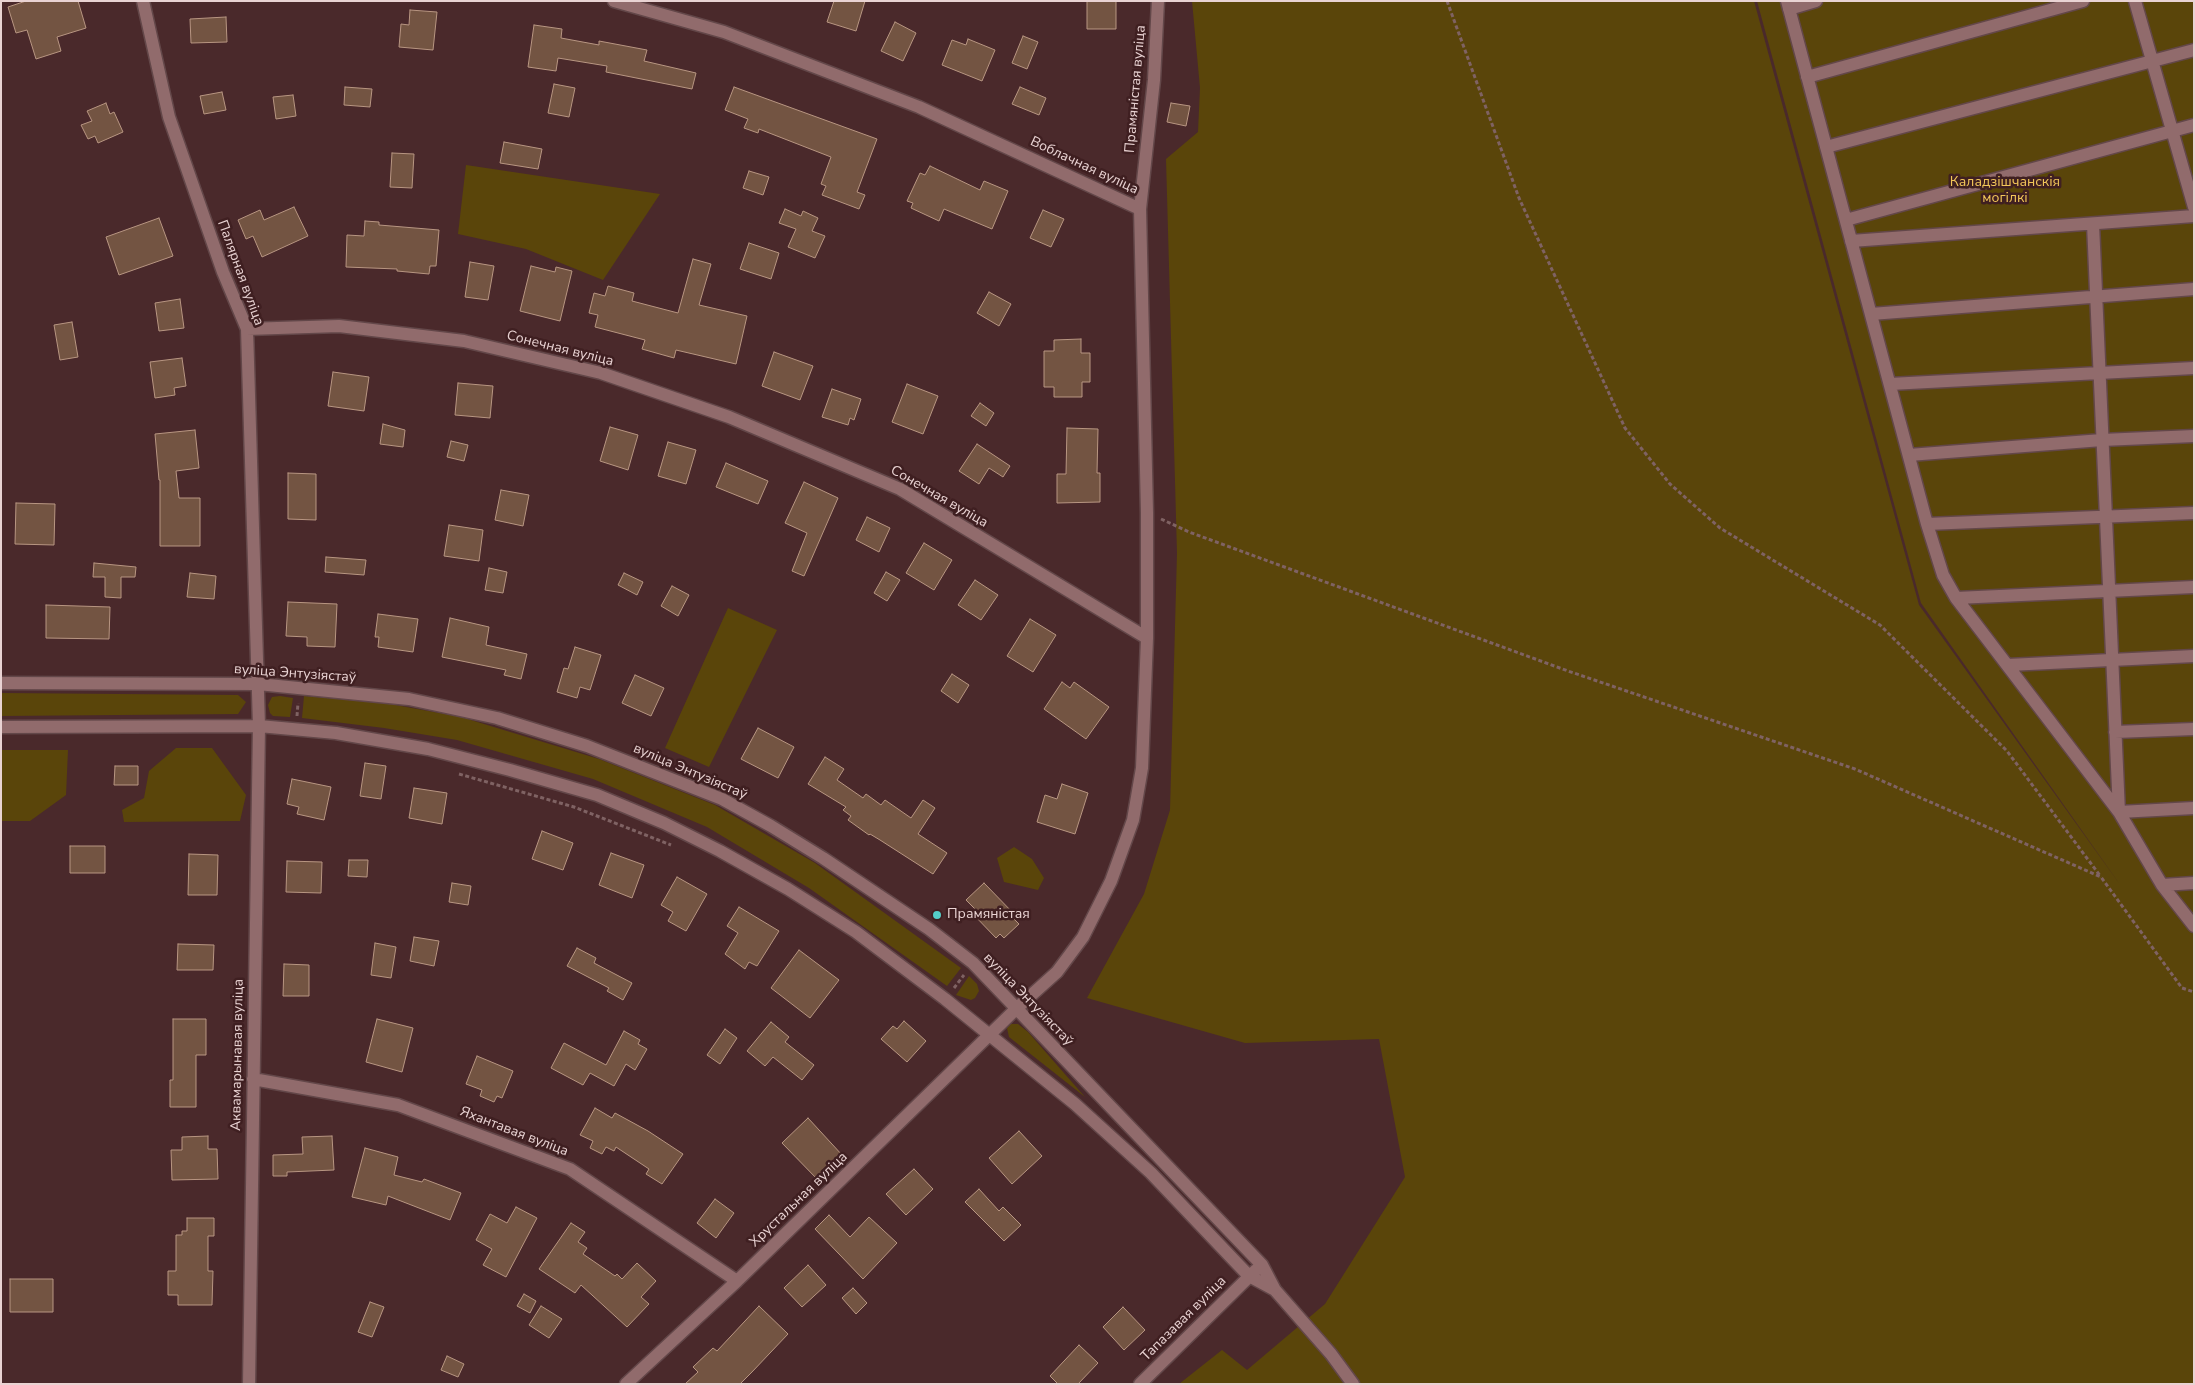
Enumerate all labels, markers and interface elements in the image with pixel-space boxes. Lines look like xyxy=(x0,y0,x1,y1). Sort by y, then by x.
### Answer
street label: Прамяністая вуліца xyxy=(1122,24,1150,154)
street label: Воблачная вуліца xyxy=(1027,134,1141,198)
park label: Каладзішчанскія могілкі xyxy=(1950,175,2060,208)
street label: Палярная вуліца xyxy=(213,218,267,328)
street label: Сонечная вуліца xyxy=(505,328,615,370)
street label: Сонечная вуліца xyxy=(887,462,991,532)
street label: вуліца Энтузіястаў xyxy=(233,661,357,687)
street label: вуліца Энтузіястаў xyxy=(630,740,750,804)
place label: Прамяністая xyxy=(947,907,1030,923)
marker: Прамяністая xyxy=(931,909,943,921)
street label: вуліца Энтузіястаў xyxy=(979,950,1077,1050)
street label: Аквамарынавая вуліца xyxy=(228,979,248,1131)
street label: Яхантавая вуліца xyxy=(458,1104,570,1160)
street label: Хрустальная вуліца xyxy=(747,1149,851,1251)
street label: Тапазавая вуліца xyxy=(1138,1273,1230,1365)

